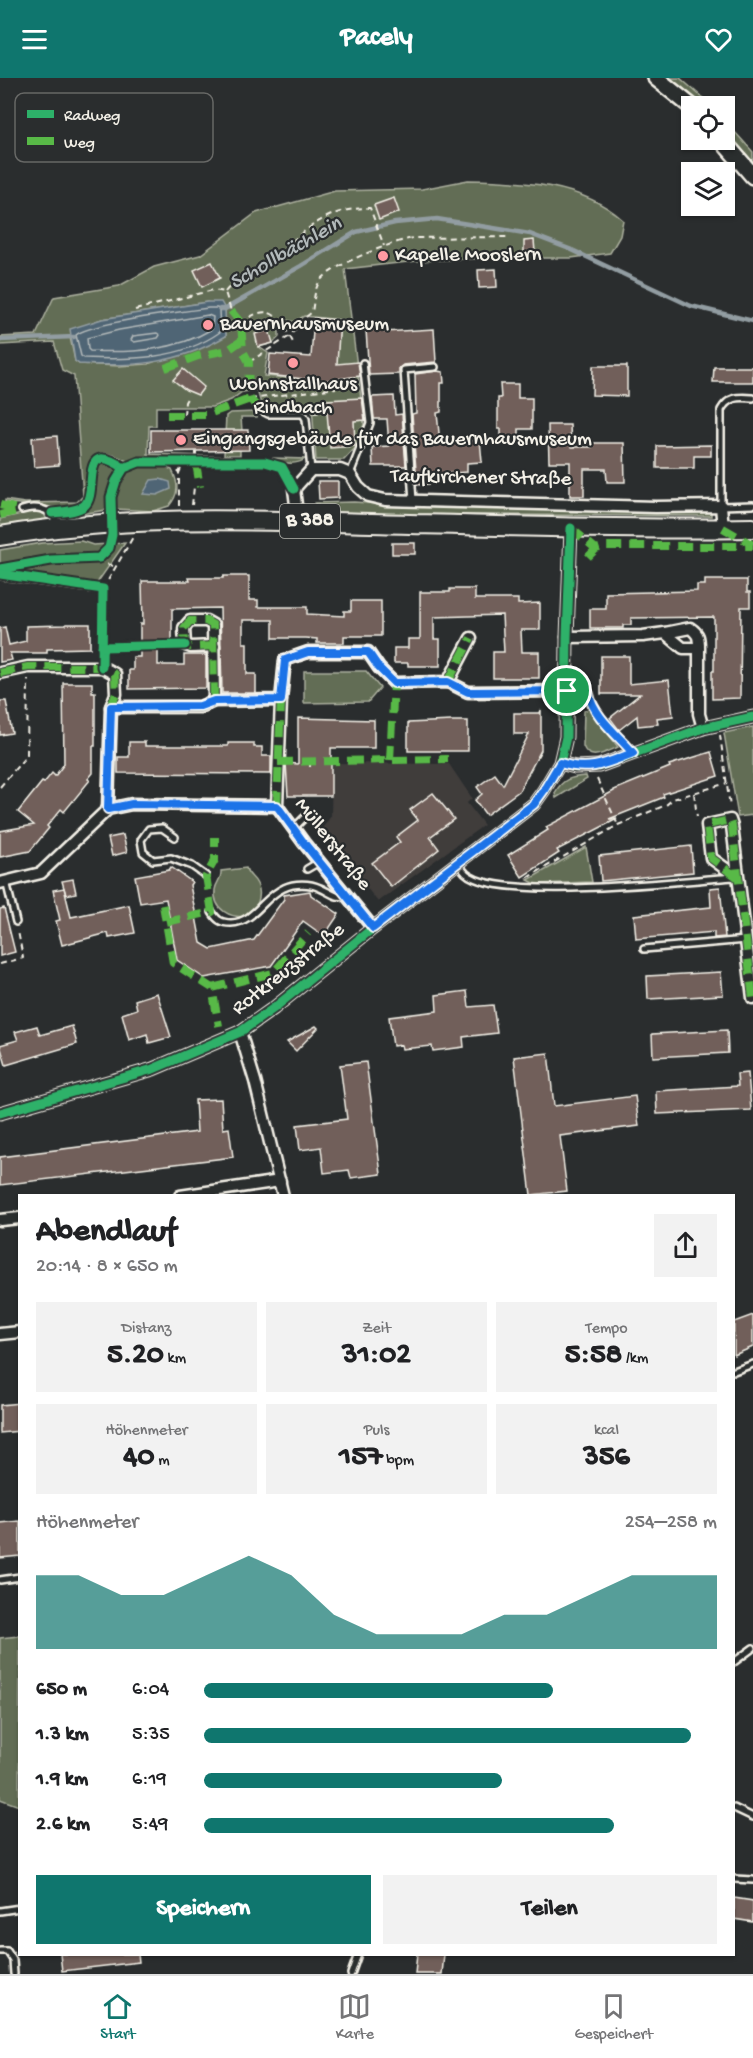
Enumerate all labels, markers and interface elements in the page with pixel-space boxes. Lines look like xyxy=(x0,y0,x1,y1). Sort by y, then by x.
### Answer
icon: menu xyxy=(18,23,51,56)
text: Pacely xyxy=(340,23,413,55)
icon: heart xyxy=(702,23,735,56)
legend xyxy=(15,93,213,162)
map controls xyxy=(681,96,735,216)
button: locate xyxy=(681,96,735,150)
text: Radweg xyxy=(64,108,120,127)
text: Weg xyxy=(64,135,95,154)
button: layers xyxy=(681,162,735,216)
water label: Schollbächlein xyxy=(225,211,347,297)
place label: Kapelle Mooslern xyxy=(395,244,541,269)
marker: Kapelle Mooslern xyxy=(376,249,390,263)
place label: Bauernhausmuseum xyxy=(219,313,389,338)
marker: Bauernhausmuseum xyxy=(201,318,215,332)
marker: Wohnstallhaus Rindbach xyxy=(286,356,300,370)
place label: Wohnstallhaus Rindbach xyxy=(229,373,358,422)
place label: Eingangsgebäude für das Bauernhausmuseum xyxy=(193,428,592,453)
marker: Eingangsgebäude für das Bauernhausmuseum xyxy=(174,433,188,447)
street label: Taufkirchener Straße xyxy=(389,465,573,493)
road number: B 388 xyxy=(280,504,340,538)
pin xyxy=(541,665,592,716)
icon: arrive xyxy=(550,674,583,707)
street label: Müllerstraße xyxy=(288,794,377,897)
street label: Rotkreuzstraße xyxy=(228,918,351,1022)
text: Abendlauf xyxy=(36,1214,176,1252)
button: share xyxy=(654,1214,717,1277)
text: 20:14 · 8 × 650 m xyxy=(36,1256,178,1279)
text: Distanz xyxy=(122,1320,171,1339)
text: Zeit xyxy=(362,1320,391,1339)
text: Tempo xyxy=(586,1320,627,1339)
text: 5.20 xyxy=(107,1339,164,1374)
text: 31:02 xyxy=(342,1339,411,1374)
text: 5:58 xyxy=(565,1339,622,1374)
text: km xyxy=(164,1350,186,1369)
text: /km xyxy=(622,1350,648,1369)
text: Höhenmeter xyxy=(106,1422,187,1441)
text: Puls xyxy=(364,1422,389,1441)
text: kcal xyxy=(594,1422,619,1441)
text: 40 xyxy=(123,1441,155,1476)
text: 157 xyxy=(339,1441,383,1476)
text: 356 xyxy=(583,1441,630,1476)
text: m xyxy=(155,1452,170,1471)
text: bpm xyxy=(383,1452,414,1471)
text: Höhenmeter xyxy=(36,1512,138,1535)
text: 254–258 m xyxy=(625,1512,717,1535)
text: 650 m xyxy=(36,1679,87,1702)
text: 6:04 xyxy=(132,1679,169,1702)
text: 1.3 km xyxy=(36,1724,89,1747)
text: 5:35 xyxy=(132,1724,170,1747)
text: 1.9 km xyxy=(36,1769,88,1792)
text: 6:19 xyxy=(132,1769,167,1792)
text: 2.6 km xyxy=(36,1814,90,1837)
text: 5:49 xyxy=(132,1814,168,1837)
button: Speichern xyxy=(36,1875,371,1944)
button: Teilen xyxy=(383,1875,717,1944)
tab: Start xyxy=(100,1990,135,2045)
tab: Karte xyxy=(336,1990,374,2045)
tab: Gespeichert xyxy=(574,1990,653,2045)

